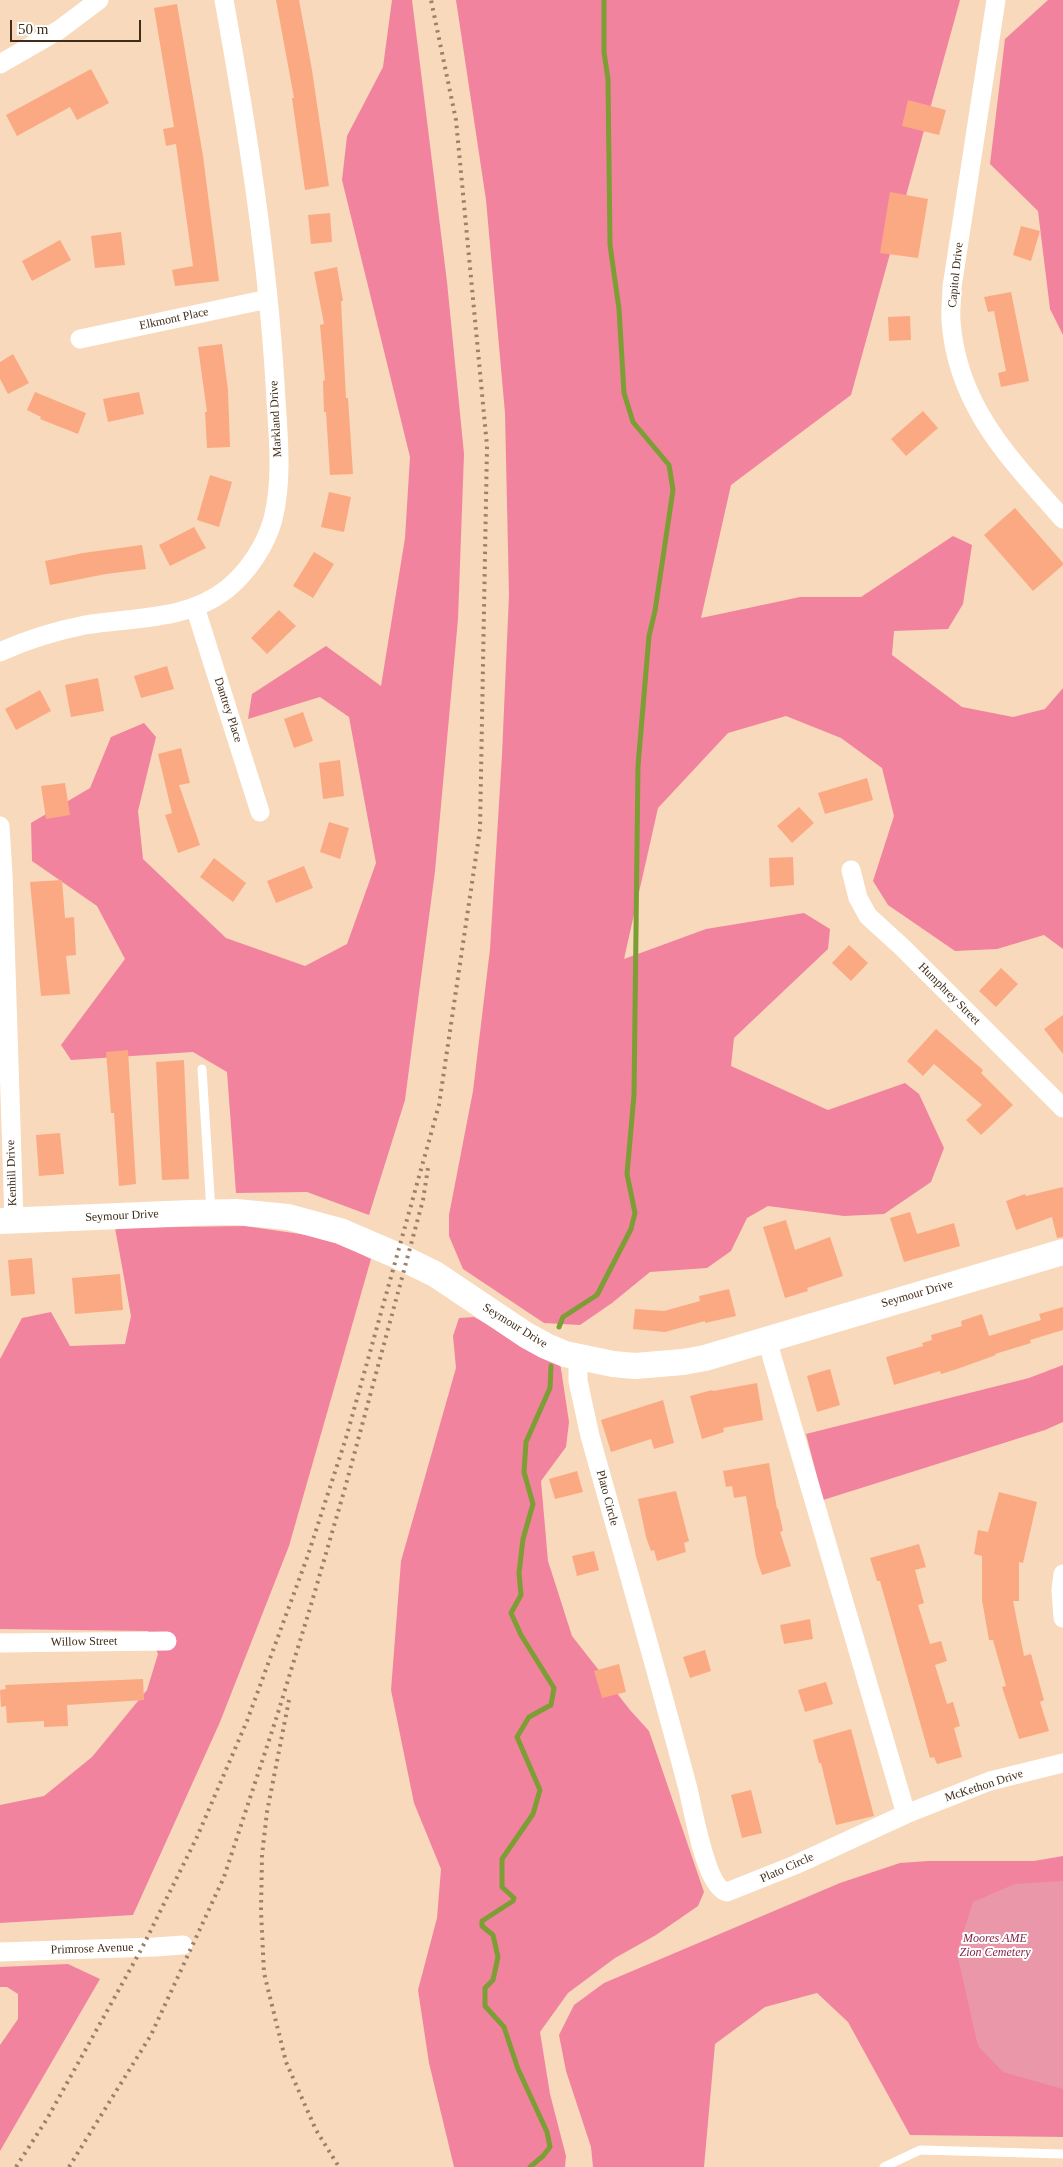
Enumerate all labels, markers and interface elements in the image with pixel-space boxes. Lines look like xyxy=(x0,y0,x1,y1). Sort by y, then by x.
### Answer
scale bar xyxy=(12,10,144,42)
text: 50 m xyxy=(18,21,48,37)
street label: Capitol Drive xyxy=(945,242,967,308)
street label: Elkmont Place xyxy=(138,305,210,333)
street label: Markland Drive xyxy=(267,380,285,458)
street label: Dantrey Place xyxy=(211,676,245,744)
street label: Humphrey Street xyxy=(915,960,983,1028)
street label: Kenhill Drive xyxy=(4,1140,20,1206)
street label: Seymour Drive xyxy=(85,1207,159,1225)
street label: Seymour Drive xyxy=(880,1277,954,1311)
street label: Seymour Drive xyxy=(480,1300,550,1352)
street label: Plato Circle xyxy=(593,1469,621,1527)
street label: Willow Street xyxy=(51,1634,117,1650)
street label: McKethon Drive xyxy=(943,1767,1025,1805)
street label: Plato Circle xyxy=(758,1850,816,1886)
park label: Moores AME Zion Cemetery xyxy=(960,1932,1030,1960)
street label: Primrose Avenue xyxy=(50,1940,134,1958)

